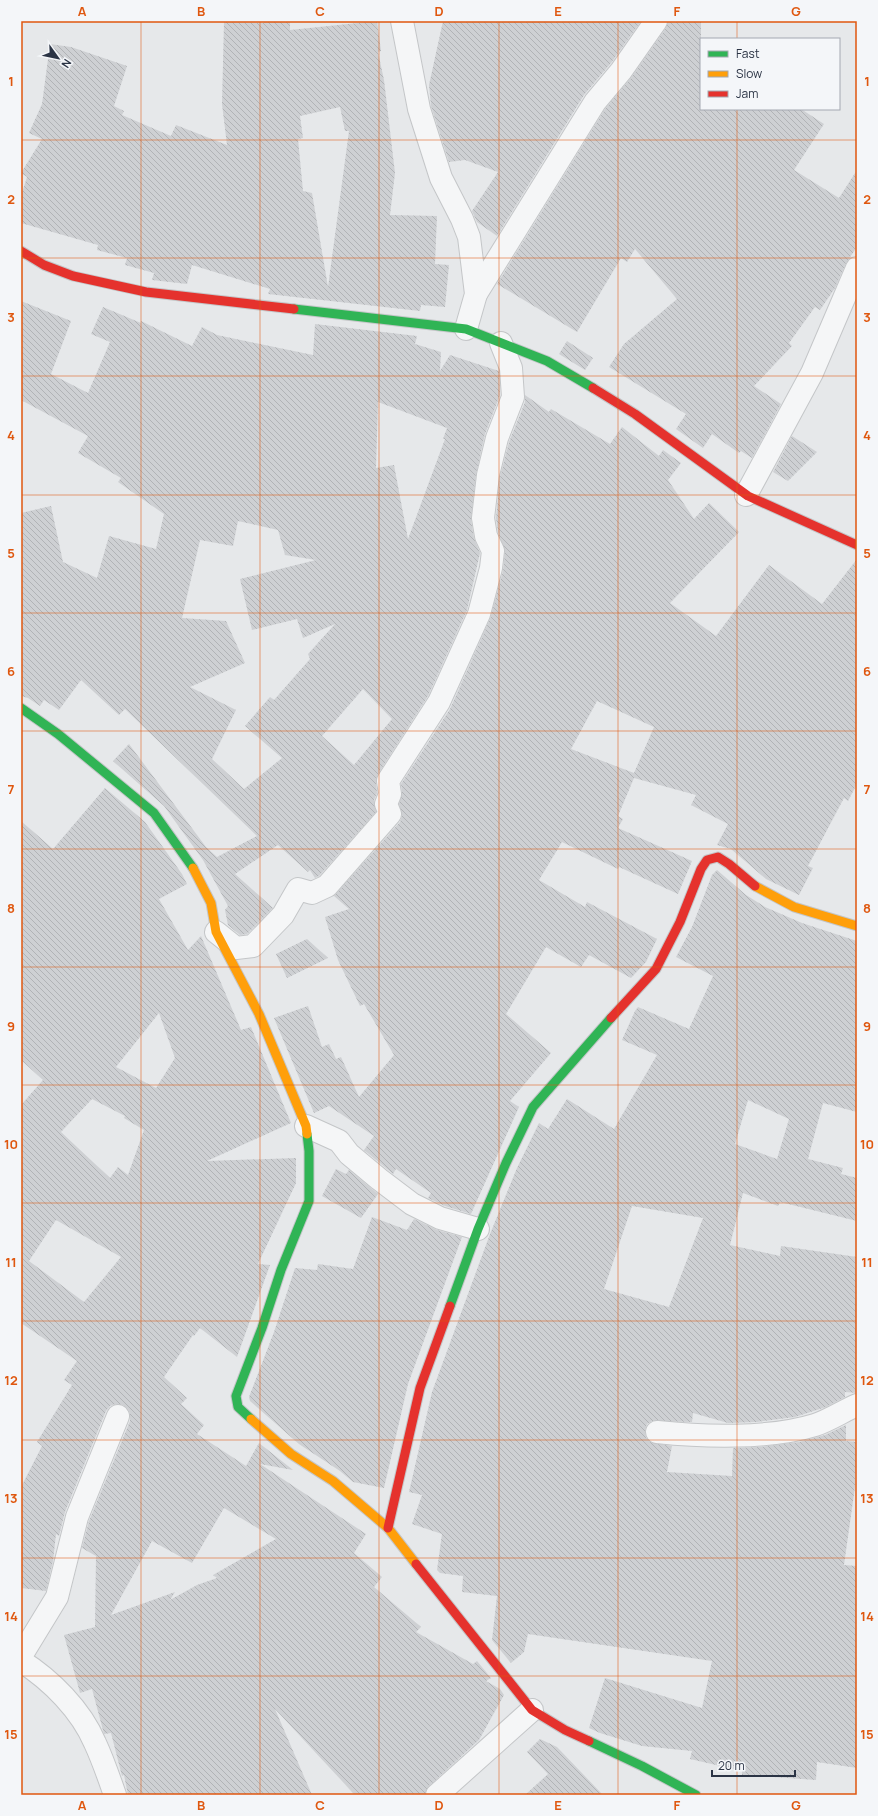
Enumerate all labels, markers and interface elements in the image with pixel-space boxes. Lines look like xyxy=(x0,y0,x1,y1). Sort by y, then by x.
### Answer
text: A xyxy=(78,2,87,20)
text: B xyxy=(197,2,205,20)
text: C xyxy=(315,2,325,20)
text: D xyxy=(434,2,444,20)
text: E xyxy=(554,2,562,20)
text: F xyxy=(674,2,681,20)
text: G xyxy=(791,2,801,20)
north arrow xyxy=(38,38,78,78)
legend xyxy=(700,38,840,110)
text: Fast xyxy=(736,45,760,62)
text: N xyxy=(58,56,75,71)
text: Slow xyxy=(736,65,762,82)
text: 1 xyxy=(8,72,14,90)
text: 1 xyxy=(864,72,870,90)
text: Jam xyxy=(736,85,758,102)
text: 2 xyxy=(7,190,15,208)
text: 2 xyxy=(863,190,871,208)
text: 3 xyxy=(7,308,15,326)
text: 3 xyxy=(863,308,871,326)
text: 4 xyxy=(7,426,15,444)
text: 4 xyxy=(863,426,871,444)
text: 5 xyxy=(7,544,15,562)
text: 5 xyxy=(863,544,871,562)
text: 6 xyxy=(7,662,15,680)
text: 6 xyxy=(863,662,871,680)
text: 7 xyxy=(8,780,15,798)
text: 7 xyxy=(864,780,871,798)
text: 8 xyxy=(7,899,15,917)
text: 8 xyxy=(863,899,871,917)
text: 9 xyxy=(7,1017,15,1035)
text: 9 xyxy=(863,1017,871,1035)
text: 10 xyxy=(4,1135,18,1153)
text: 10 xyxy=(860,1135,874,1153)
text: 11 xyxy=(5,1253,17,1271)
text: 11 xyxy=(861,1253,873,1271)
text: 12 xyxy=(4,1371,18,1389)
text: 12 xyxy=(860,1371,874,1389)
text: 13 xyxy=(4,1489,18,1507)
text: 13 xyxy=(860,1489,874,1507)
text: 14 xyxy=(4,1607,18,1625)
text: 14 xyxy=(860,1607,874,1625)
text: 15 xyxy=(4,1725,18,1743)
text: 15 xyxy=(860,1725,874,1743)
scale bar xyxy=(712,1752,795,1778)
text: 20 m xyxy=(718,1757,745,1774)
text: A xyxy=(78,1796,87,1814)
text: B xyxy=(197,1796,205,1814)
text: C xyxy=(315,1796,325,1814)
text: D xyxy=(434,1796,444,1814)
text: E xyxy=(554,1796,562,1814)
text: F xyxy=(674,1796,681,1814)
text: G xyxy=(791,1796,801,1814)

